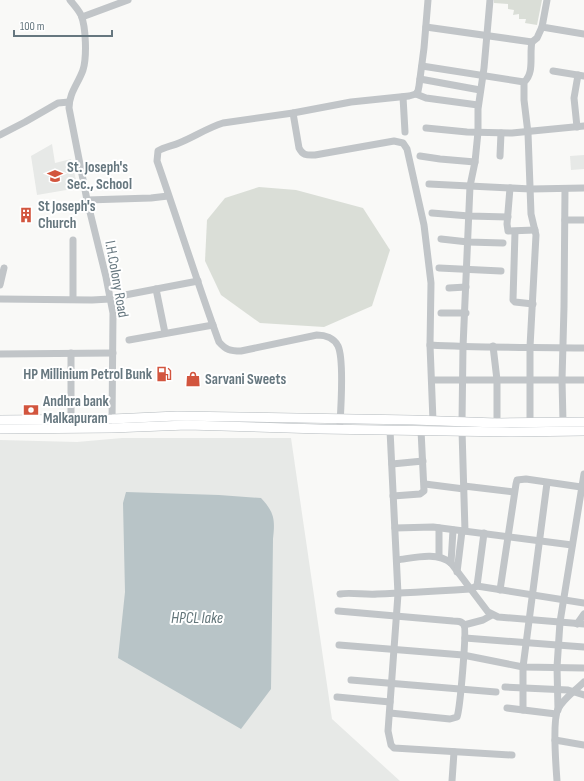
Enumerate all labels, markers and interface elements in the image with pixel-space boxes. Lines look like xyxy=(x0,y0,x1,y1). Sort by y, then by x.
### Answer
scale bar xyxy=(14,12,112,38)
text: 100 m xyxy=(20,19,45,34)
place label: St. Joseph's Sec., School xyxy=(67,158,132,194)
school or university icon: St. Joseph's Sec., School xyxy=(46,167,64,185)
place label: St Joseph's Church xyxy=(38,197,96,233)
building icon: St Joseph's Church xyxy=(17,206,35,224)
street label: I.H.Colony Road xyxy=(100,239,133,319)
place label: HP Millinium Petrol Bunk xyxy=(23,365,153,384)
fuel station icon: HP Millinium Petrol Bunk xyxy=(155,365,173,383)
shop icon: Sarvani Sweets xyxy=(184,370,202,388)
place label: Sarvani Sweets xyxy=(205,370,286,389)
place label: Andhra bank Malkapuram xyxy=(42,392,109,428)
bank icon: Andhra bank Malkapuram xyxy=(22,401,40,419)
water label: HPCL lake xyxy=(171,609,223,628)

